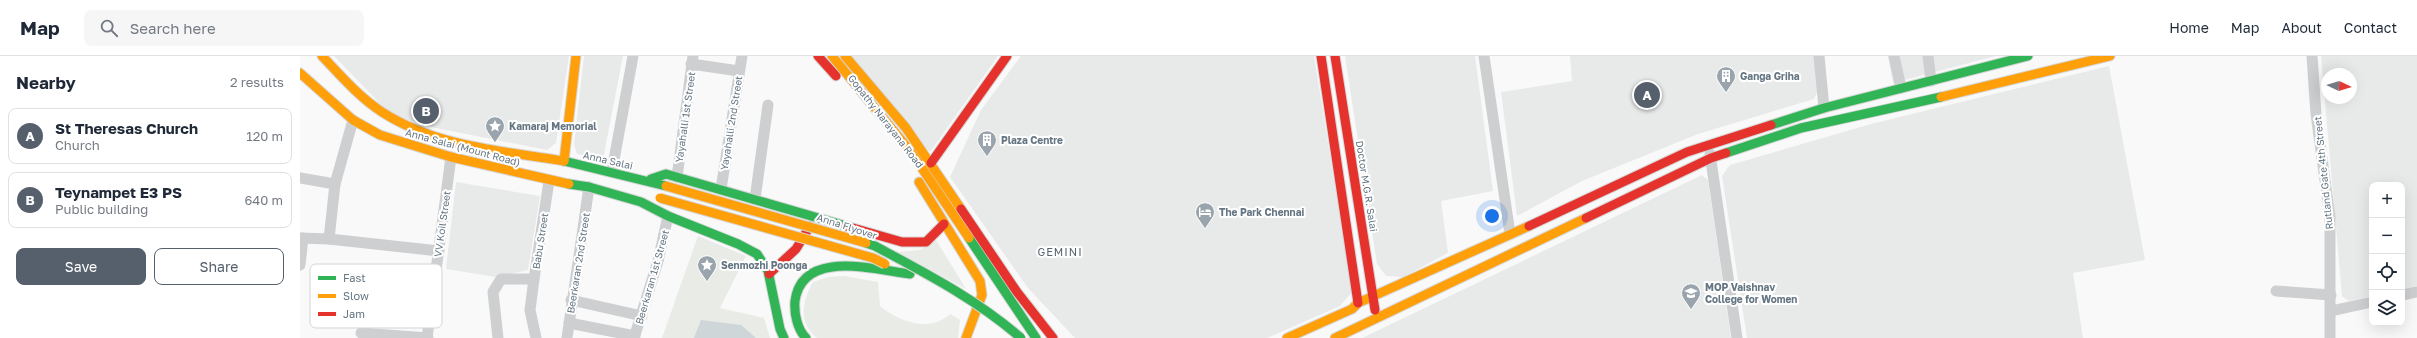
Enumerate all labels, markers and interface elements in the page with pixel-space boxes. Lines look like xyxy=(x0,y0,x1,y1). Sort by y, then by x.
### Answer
search box xyxy=(84,10,364,46)
text: Map xyxy=(20,16,60,39)
icon: search xyxy=(98,17,120,39)
text: Search here xyxy=(130,19,216,37)
text: Home xyxy=(2169,19,2209,36)
text: Map xyxy=(2231,19,2259,36)
text: About xyxy=(2281,19,2322,36)
text: Contact xyxy=(2344,19,2397,36)
building icon: Ganga Griha xyxy=(1715,65,1737,93)
north arrow xyxy=(2321,68,2357,104)
place label: Ganga Griha xyxy=(1740,70,1800,82)
street label: Yayahalli 1st Street xyxy=(673,71,697,163)
text: Nearby xyxy=(16,72,76,93)
street label: Gopathy Narayana Road xyxy=(846,72,926,170)
text: 2 results xyxy=(230,74,284,90)
street label: Yayahalli 2nd Street xyxy=(718,75,744,171)
pin: A xyxy=(1634,80,1660,110)
pin: B xyxy=(413,96,439,126)
place icon: Kamaraj Memorial xyxy=(484,115,506,143)
street label: Rutland Gate 4th Street xyxy=(2311,116,2335,230)
text: St Theresas Church xyxy=(55,119,198,137)
place label: Kamaraj Memorial xyxy=(509,120,597,132)
street label: Anna Salai (Mount Road) xyxy=(404,126,522,168)
text: A xyxy=(25,128,35,144)
text: 120 m xyxy=(246,128,283,144)
building icon: Plaza Centre xyxy=(976,129,998,157)
place label: Plaza Centre xyxy=(1001,134,1063,146)
text: Church xyxy=(55,137,100,153)
street label: Doctor M.G.R. Salai xyxy=(1354,140,1380,232)
street label: Anna Salai xyxy=(582,148,634,172)
map controls xyxy=(2369,182,2405,326)
button: + xyxy=(2369,182,2405,218)
text: Teynampet E3 PS xyxy=(55,183,182,201)
street label: VV Koil Street xyxy=(431,190,453,258)
text: B xyxy=(25,192,35,208)
text: 640 m xyxy=(244,192,283,208)
text: Public building xyxy=(55,201,148,217)
hotel icon: The Park Chennai xyxy=(1194,201,1216,229)
place label: The Park Chennai xyxy=(1219,206,1304,218)
your location xyxy=(1482,206,1502,226)
street label: Anna Flyover xyxy=(815,211,879,241)
street label: Babu Street xyxy=(530,212,550,270)
street label: Beerkaran 2nd Street xyxy=(564,212,592,314)
button: − xyxy=(2369,218,2405,254)
street label: Beerkaran 1st Street xyxy=(633,228,671,326)
district label: GEMINI xyxy=(1037,245,1083,258)
button: Save xyxy=(16,248,146,285)
button: Share xyxy=(154,248,284,285)
place icon: Senmozhi Poonga xyxy=(696,254,718,282)
button: locate xyxy=(2369,254,2405,290)
place label: Senmozhi Poonga xyxy=(721,259,808,271)
legend xyxy=(310,264,442,328)
text: Fast xyxy=(343,271,366,284)
place label: MOP Vaishnav College for Women xyxy=(1705,281,1797,305)
school or university icon: MOP Vaishnav College for Women xyxy=(1680,282,1702,310)
text: Slow xyxy=(343,289,369,302)
button: layers xyxy=(2369,290,2405,326)
text: Jam xyxy=(343,307,365,320)

